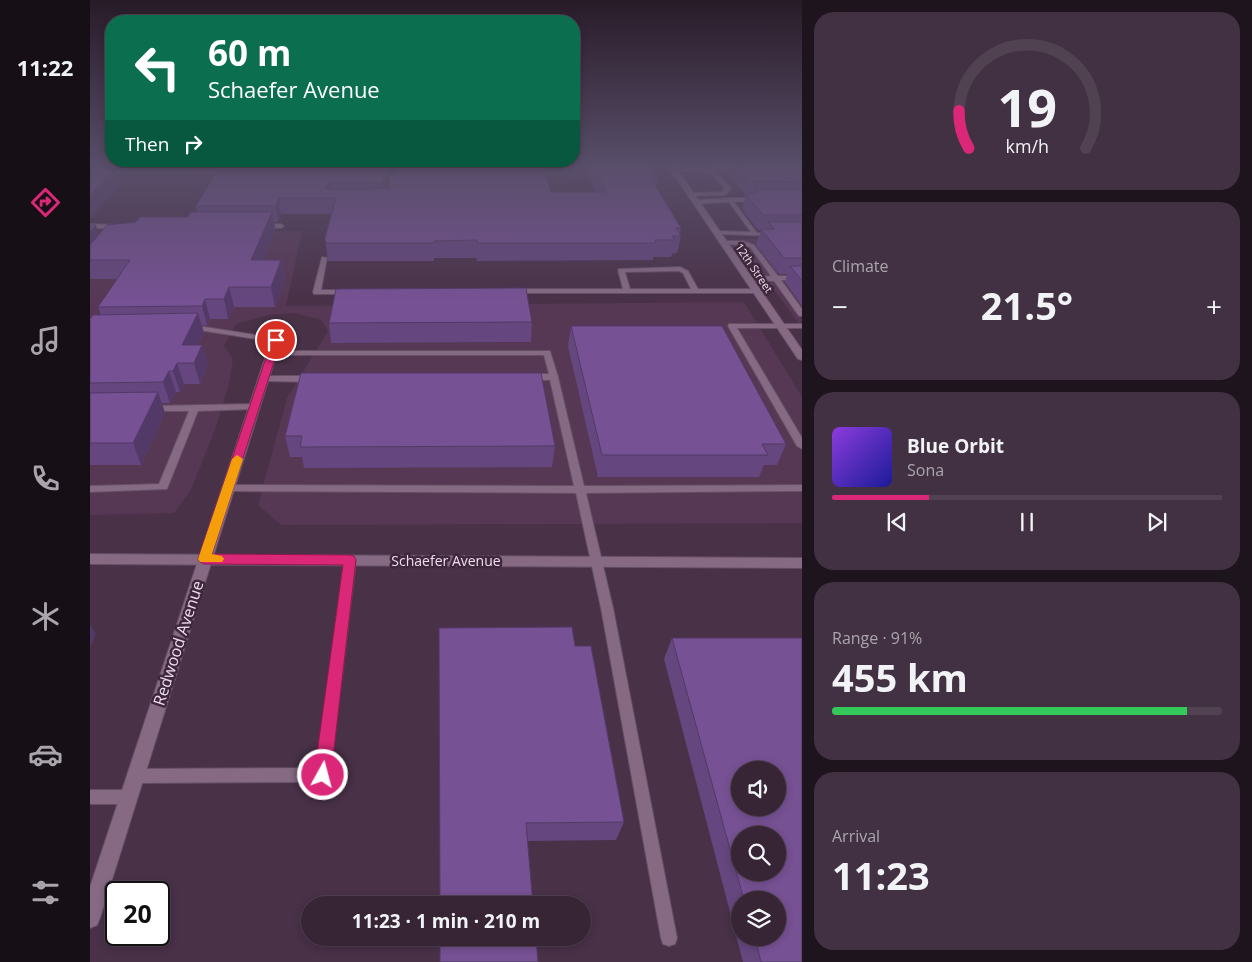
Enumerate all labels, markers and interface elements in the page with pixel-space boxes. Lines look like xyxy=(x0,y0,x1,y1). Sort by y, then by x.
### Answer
text: 60 m xyxy=(208,29,291,76)
icon: left xyxy=(125,35,190,100)
text: 11:22 xyxy=(17,52,73,82)
text: 19 xyxy=(997,71,1057,142)
text: Schaefer Avenue xyxy=(208,74,380,104)
icon: right xyxy=(179,130,207,158)
text: Then xyxy=(125,131,169,157)
text: km/h xyxy=(1005,134,1049,158)
icon: directions xyxy=(28,185,63,220)
street label: 12th Street xyxy=(732,240,777,296)
text: Climate xyxy=(832,255,889,277)
text: 21.5° xyxy=(981,279,1073,331)
text: − xyxy=(832,287,848,325)
text: + xyxy=(1206,287,1222,325)
pin xyxy=(255,319,297,361)
icon: music xyxy=(28,323,63,358)
icon: arrive xyxy=(262,326,290,354)
text: Blue Orbit xyxy=(907,433,1004,459)
text: Sona xyxy=(907,459,944,481)
icon: phone xyxy=(28,461,63,496)
icon: previous xyxy=(883,508,911,536)
icon: pause xyxy=(1013,508,1041,536)
icon: next xyxy=(1143,508,1171,536)
street label: Schaefer Avenue xyxy=(391,551,501,570)
street label: Redwood Avenue xyxy=(147,578,209,708)
icon: climate xyxy=(28,599,63,634)
text: Range · 91% xyxy=(832,627,922,649)
text: 455 km xyxy=(832,651,968,703)
icon: car xyxy=(28,737,63,772)
position arrow xyxy=(296,748,348,800)
map controls xyxy=(731,761,786,946)
button: sound xyxy=(731,761,786,816)
text: Arrival xyxy=(832,825,880,847)
button: search xyxy=(731,826,786,881)
text: 11:23 xyxy=(832,849,930,901)
icon: filters xyxy=(28,875,63,910)
speed limit sign: 20 xyxy=(105,881,170,946)
button: layers xyxy=(731,891,786,946)
text: 11:23 · 1 min · 210 m xyxy=(352,908,540,934)

